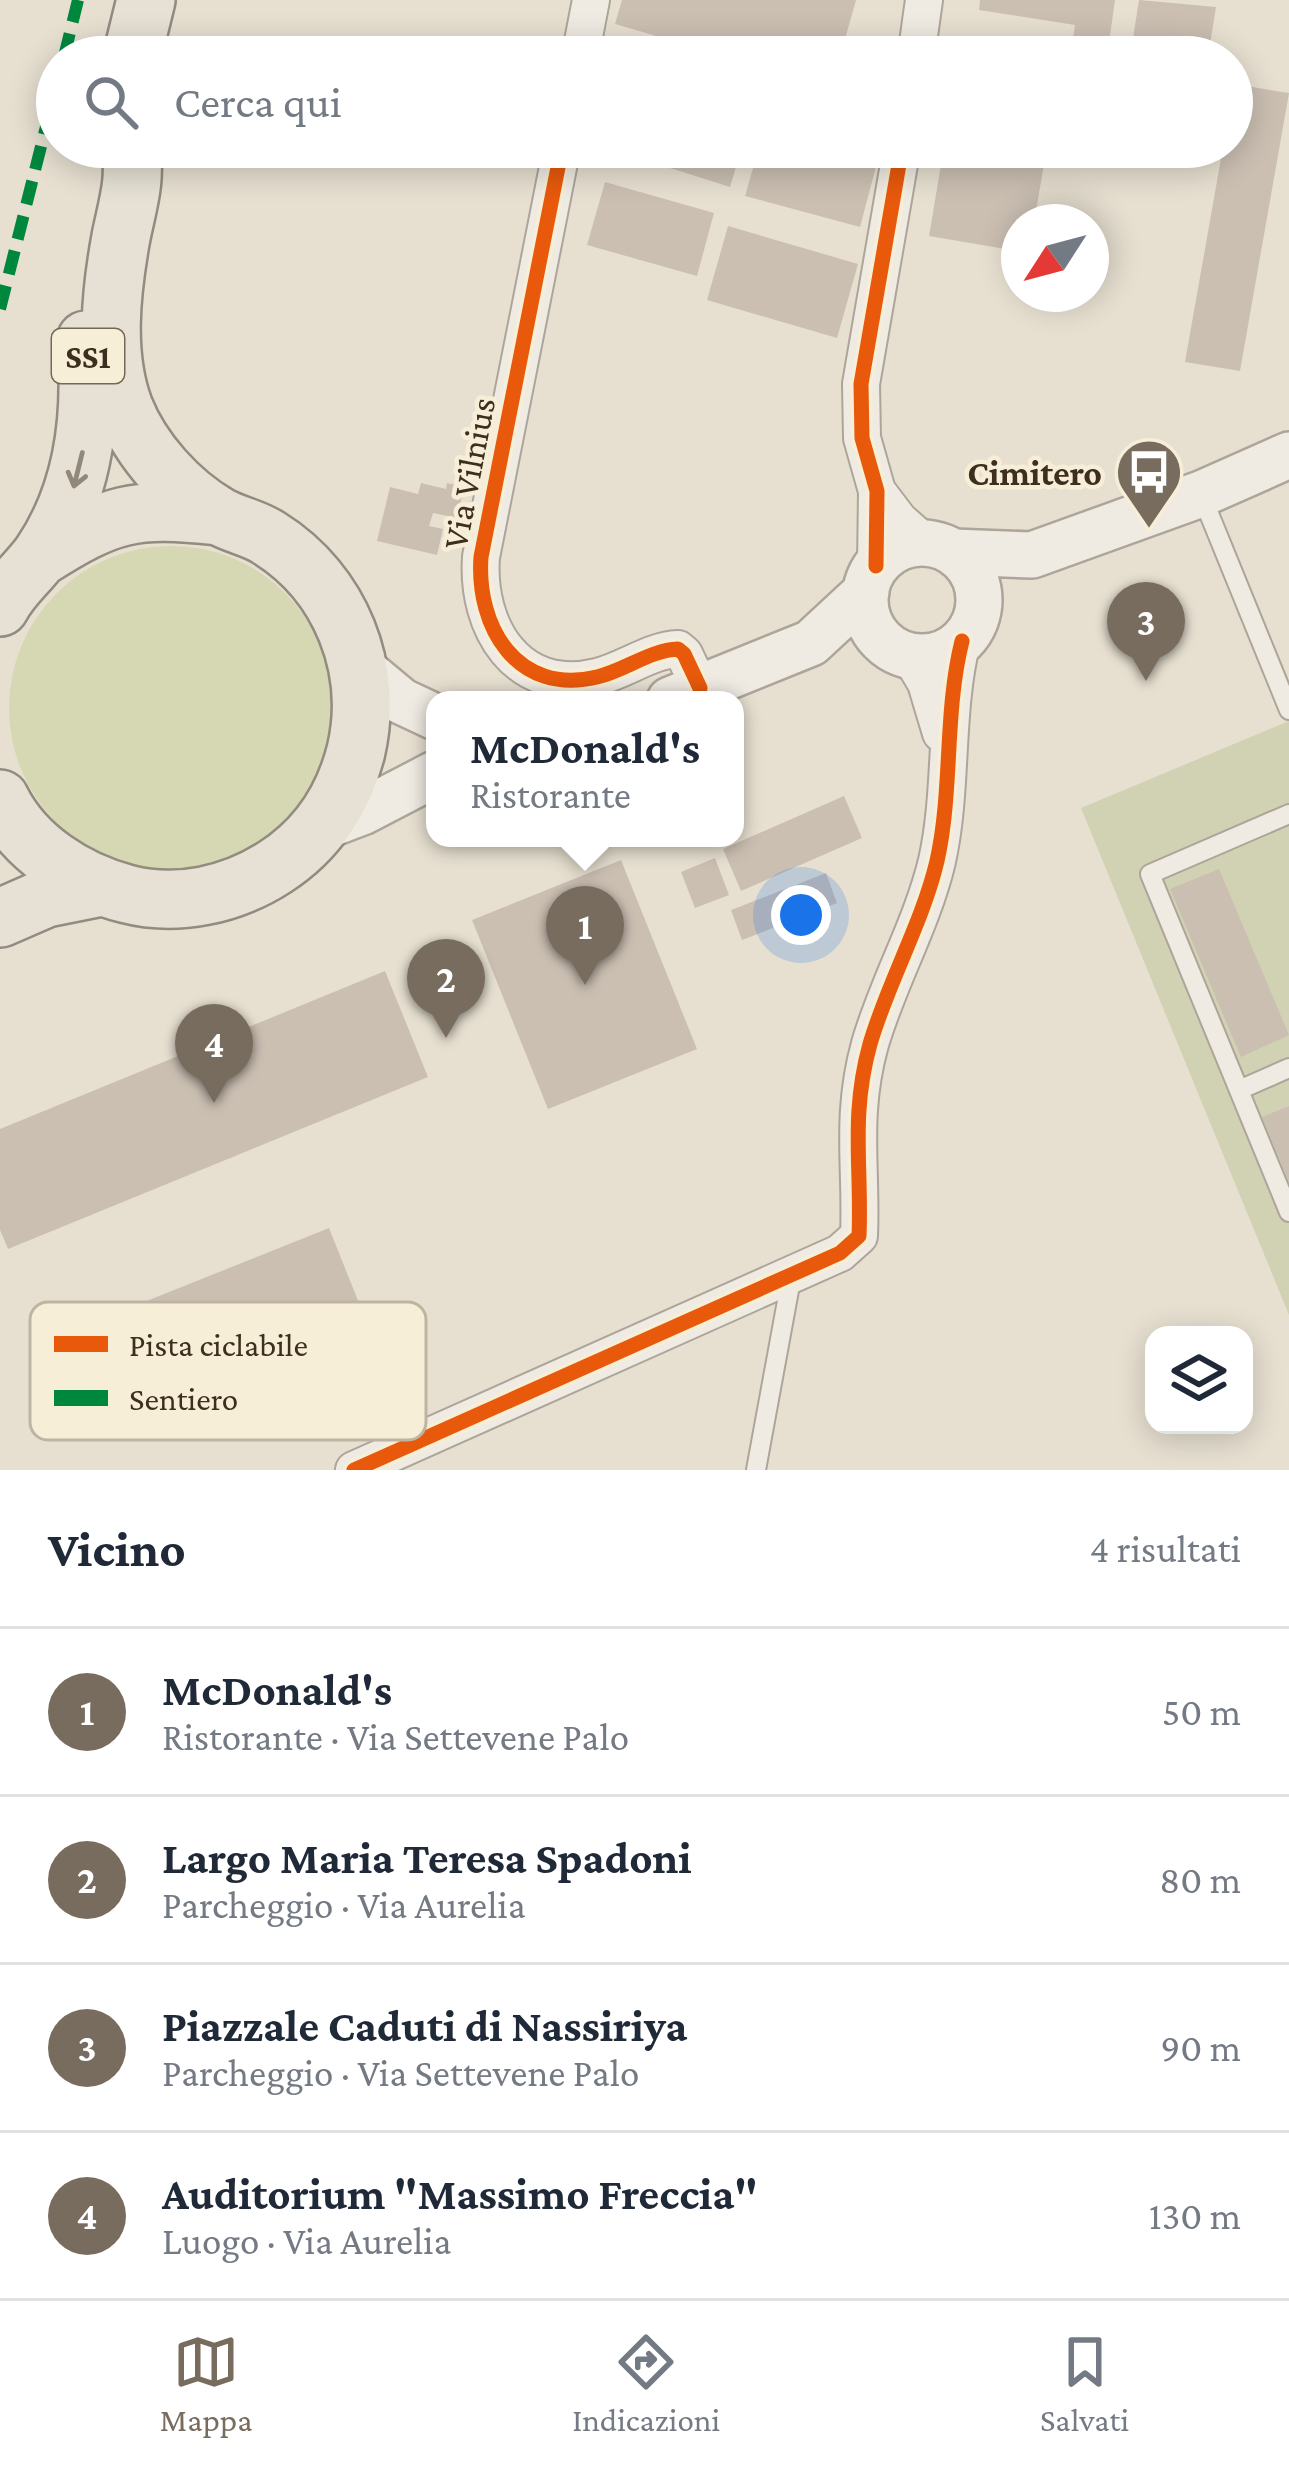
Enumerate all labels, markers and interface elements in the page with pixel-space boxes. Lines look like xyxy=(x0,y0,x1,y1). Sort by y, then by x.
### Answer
search box xyxy=(36,36,1253,168)
icon: search xyxy=(78,69,144,135)
text: Cerca qui xyxy=(174,77,342,127)
north arrow xyxy=(1001,204,1109,312)
road number: SS1 xyxy=(52,329,124,383)
street label: Via Vilnius xyxy=(435,394,503,552)
bus stop icon: Cimitero xyxy=(1114,437,1184,531)
one-way arrow xyxy=(66,450,89,488)
place label: Cimitero xyxy=(967,453,1102,493)
pin: 3 xyxy=(1107,582,1185,681)
popup xyxy=(426,691,744,847)
text: McDonald's xyxy=(470,723,700,773)
text: Ristorante xyxy=(470,773,631,816)
your location xyxy=(771,885,831,945)
pin: 1 xyxy=(546,886,624,985)
pin: 2 xyxy=(407,939,485,1038)
pin: 4 xyxy=(175,1004,253,1103)
legend xyxy=(30,1302,426,1440)
text: Pista ciclabile xyxy=(129,1326,308,1363)
map controls xyxy=(1145,1326,1253,1434)
button: layers xyxy=(1145,1326,1253,1434)
text: Sentiero xyxy=(129,1380,238,1417)
text: Vicino xyxy=(48,1520,186,1577)
text: 4 risultati xyxy=(1090,1527,1241,1570)
text: McDonald's xyxy=(162,1665,392,1715)
text: 1 xyxy=(80,1690,94,1733)
text: 50 m xyxy=(1162,1690,1241,1733)
text: Ristorante · Via Settevene Palo xyxy=(162,1715,629,1758)
text: Largo Maria Teresa Spadoni xyxy=(162,1833,692,1883)
text: 2 xyxy=(77,1858,97,1901)
text: 80 m xyxy=(1159,1858,1241,1901)
text: Parcheggio · Via Aurelia xyxy=(162,1883,526,1926)
text: Piazzale Caduti di Nassiriya xyxy=(162,2001,687,2051)
text: 3 xyxy=(77,2026,97,2069)
text: 90 m xyxy=(1160,2026,1241,2069)
text: Parcheggio · Via Settevene Palo xyxy=(162,2051,639,2094)
text: Auditorium "Massimo Freccia" xyxy=(162,2169,758,2219)
text: 4 xyxy=(76,2194,98,2237)
text: 130 m xyxy=(1149,2194,1241,2237)
text: Luogo · Via Aurelia xyxy=(162,2219,452,2262)
tab: Mappa xyxy=(160,2329,252,2438)
tab: Indicazioni xyxy=(572,2329,720,2438)
tab: Salvati xyxy=(1040,2329,1129,2438)

